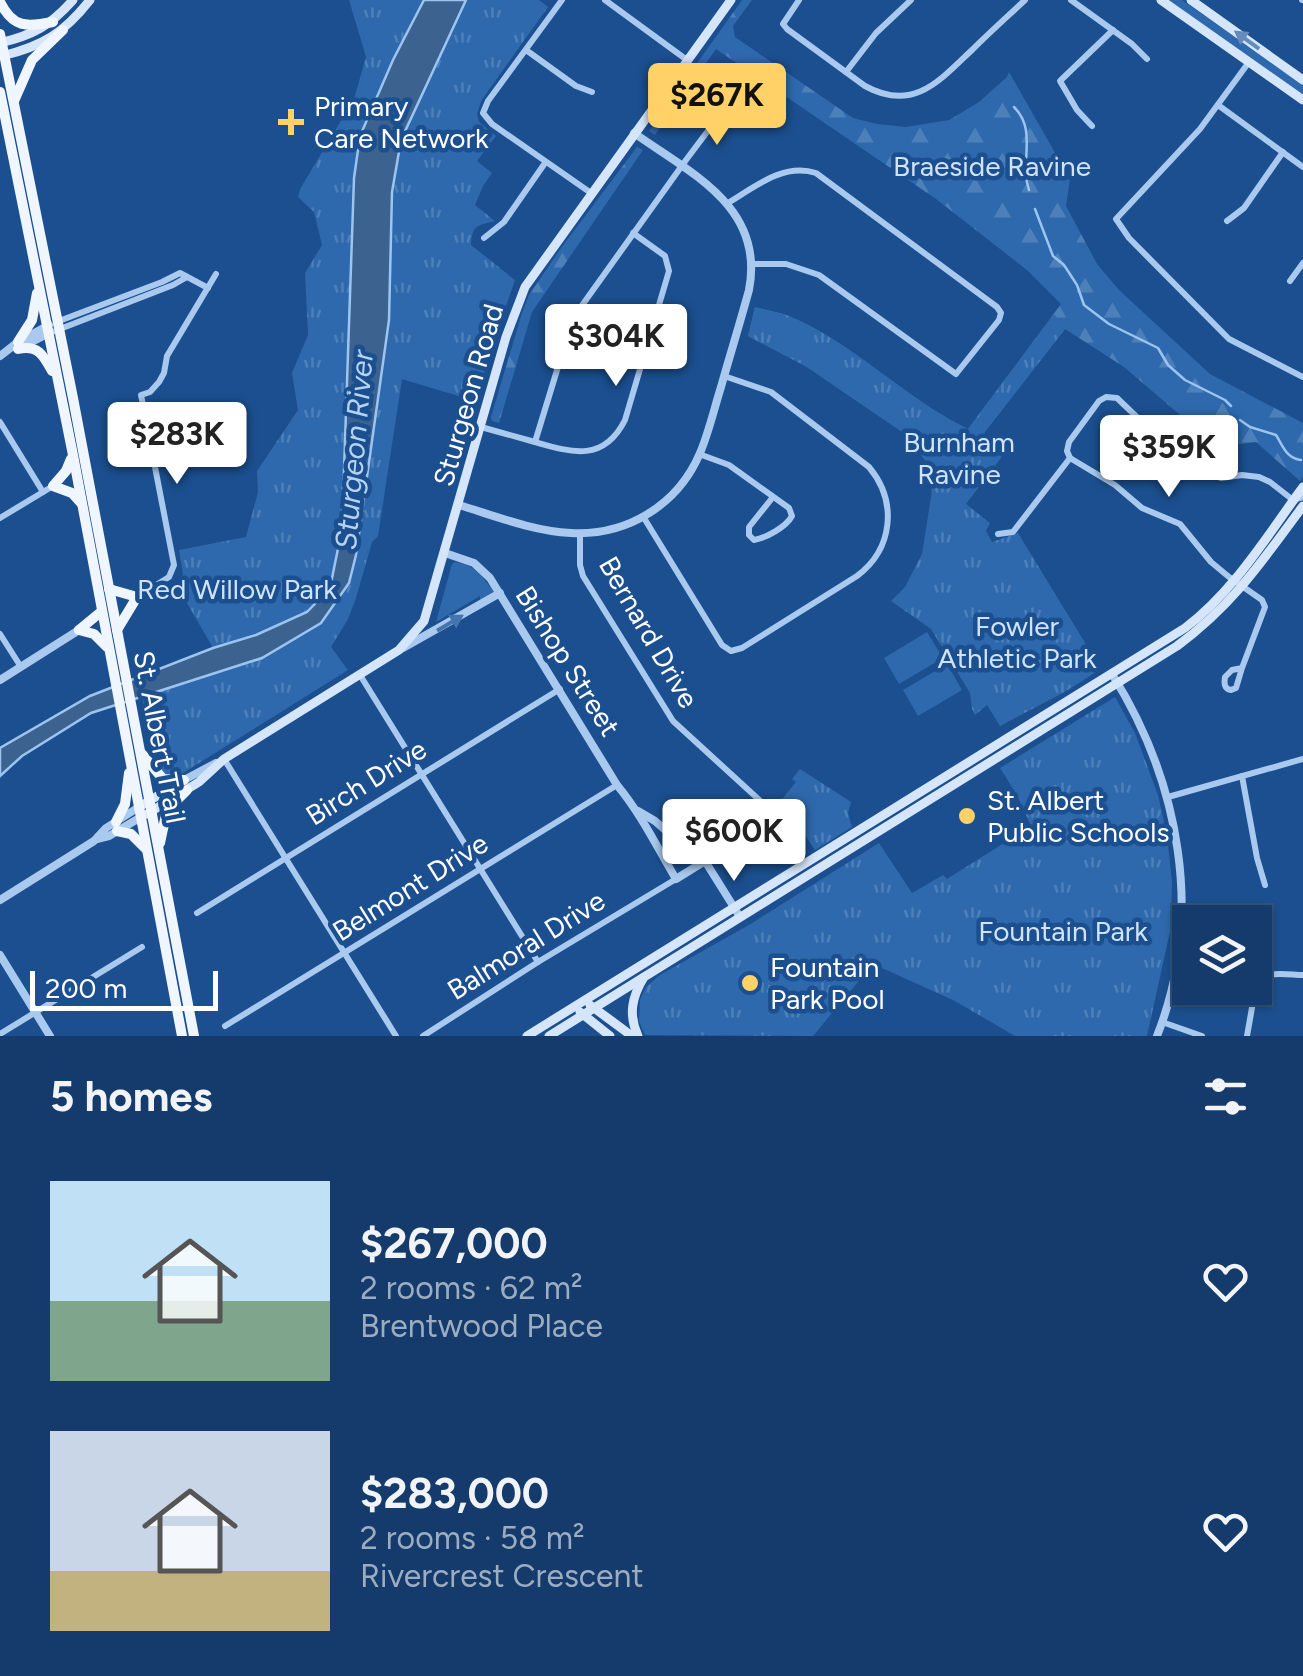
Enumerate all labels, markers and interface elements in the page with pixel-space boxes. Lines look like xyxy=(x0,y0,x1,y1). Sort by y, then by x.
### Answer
one-way arrow xyxy=(1234,31,1260,50)
pin: $267K xyxy=(647,63,787,148)
text: $267K xyxy=(670,76,764,114)
place label: Primary Care Network xyxy=(314,89,489,155)
marker: Primary Care Network xyxy=(278,109,304,135)
park label: Braeside Ravine xyxy=(893,149,1091,183)
street label: Sturgeon Road xyxy=(426,300,510,490)
pin: $304K xyxy=(546,304,686,389)
text: $304K xyxy=(567,317,665,355)
water label: Sturgeon River xyxy=(327,347,381,551)
pin: $283K xyxy=(107,402,247,487)
text: $283K xyxy=(130,415,224,453)
pin: $359K xyxy=(1099,415,1239,500)
park label: Burnham Ravine xyxy=(903,425,1015,491)
text: $359K xyxy=(1122,428,1216,466)
street label: Bernard Drive xyxy=(592,550,706,714)
park label: Red Willow Park xyxy=(137,572,337,606)
street label: Bishop Street xyxy=(508,580,628,742)
park label: Fowler Athletic Park xyxy=(937,609,1097,675)
one-way arrow xyxy=(436,614,464,632)
street label: St. Albert Trail xyxy=(127,648,193,826)
street label: Birch Drive xyxy=(300,732,432,832)
place label: St. Albert Public Schools xyxy=(987,783,1170,849)
pin: $600K xyxy=(664,799,804,884)
marker: St. Albert Public Schools xyxy=(956,805,978,827)
text: $600K xyxy=(684,812,784,850)
street label: Belmont Drive xyxy=(326,826,494,948)
street label: Balmoral Drive xyxy=(441,883,611,1007)
map controls xyxy=(1172,905,1272,1005)
button: layers xyxy=(1172,905,1272,1005)
park label: Fountain Park xyxy=(978,914,1148,948)
place label: Fountain Park Pool xyxy=(770,950,885,1016)
scale bar xyxy=(30,966,218,1010)
text: 200 m xyxy=(45,971,127,1005)
marker: Fountain Park Pool xyxy=(739,972,761,994)
icon: filters xyxy=(1198,1069,1253,1124)
text: 5 homes xyxy=(50,1071,212,1122)
text: $267,000 xyxy=(360,1218,548,1269)
icon: home xyxy=(130,1221,250,1341)
icon: heart xyxy=(1198,1254,1253,1309)
text: 2 rooms · 62 m² xyxy=(360,1269,583,1307)
text: Brentwood Place xyxy=(360,1307,603,1345)
text: $283,000 xyxy=(360,1468,549,1519)
icon: home xyxy=(130,1471,250,1591)
icon: heart xyxy=(1198,1504,1253,1559)
text: 2 rooms · 58 m² xyxy=(360,1519,585,1557)
text: Rivercrest Crescent xyxy=(360,1557,644,1595)

